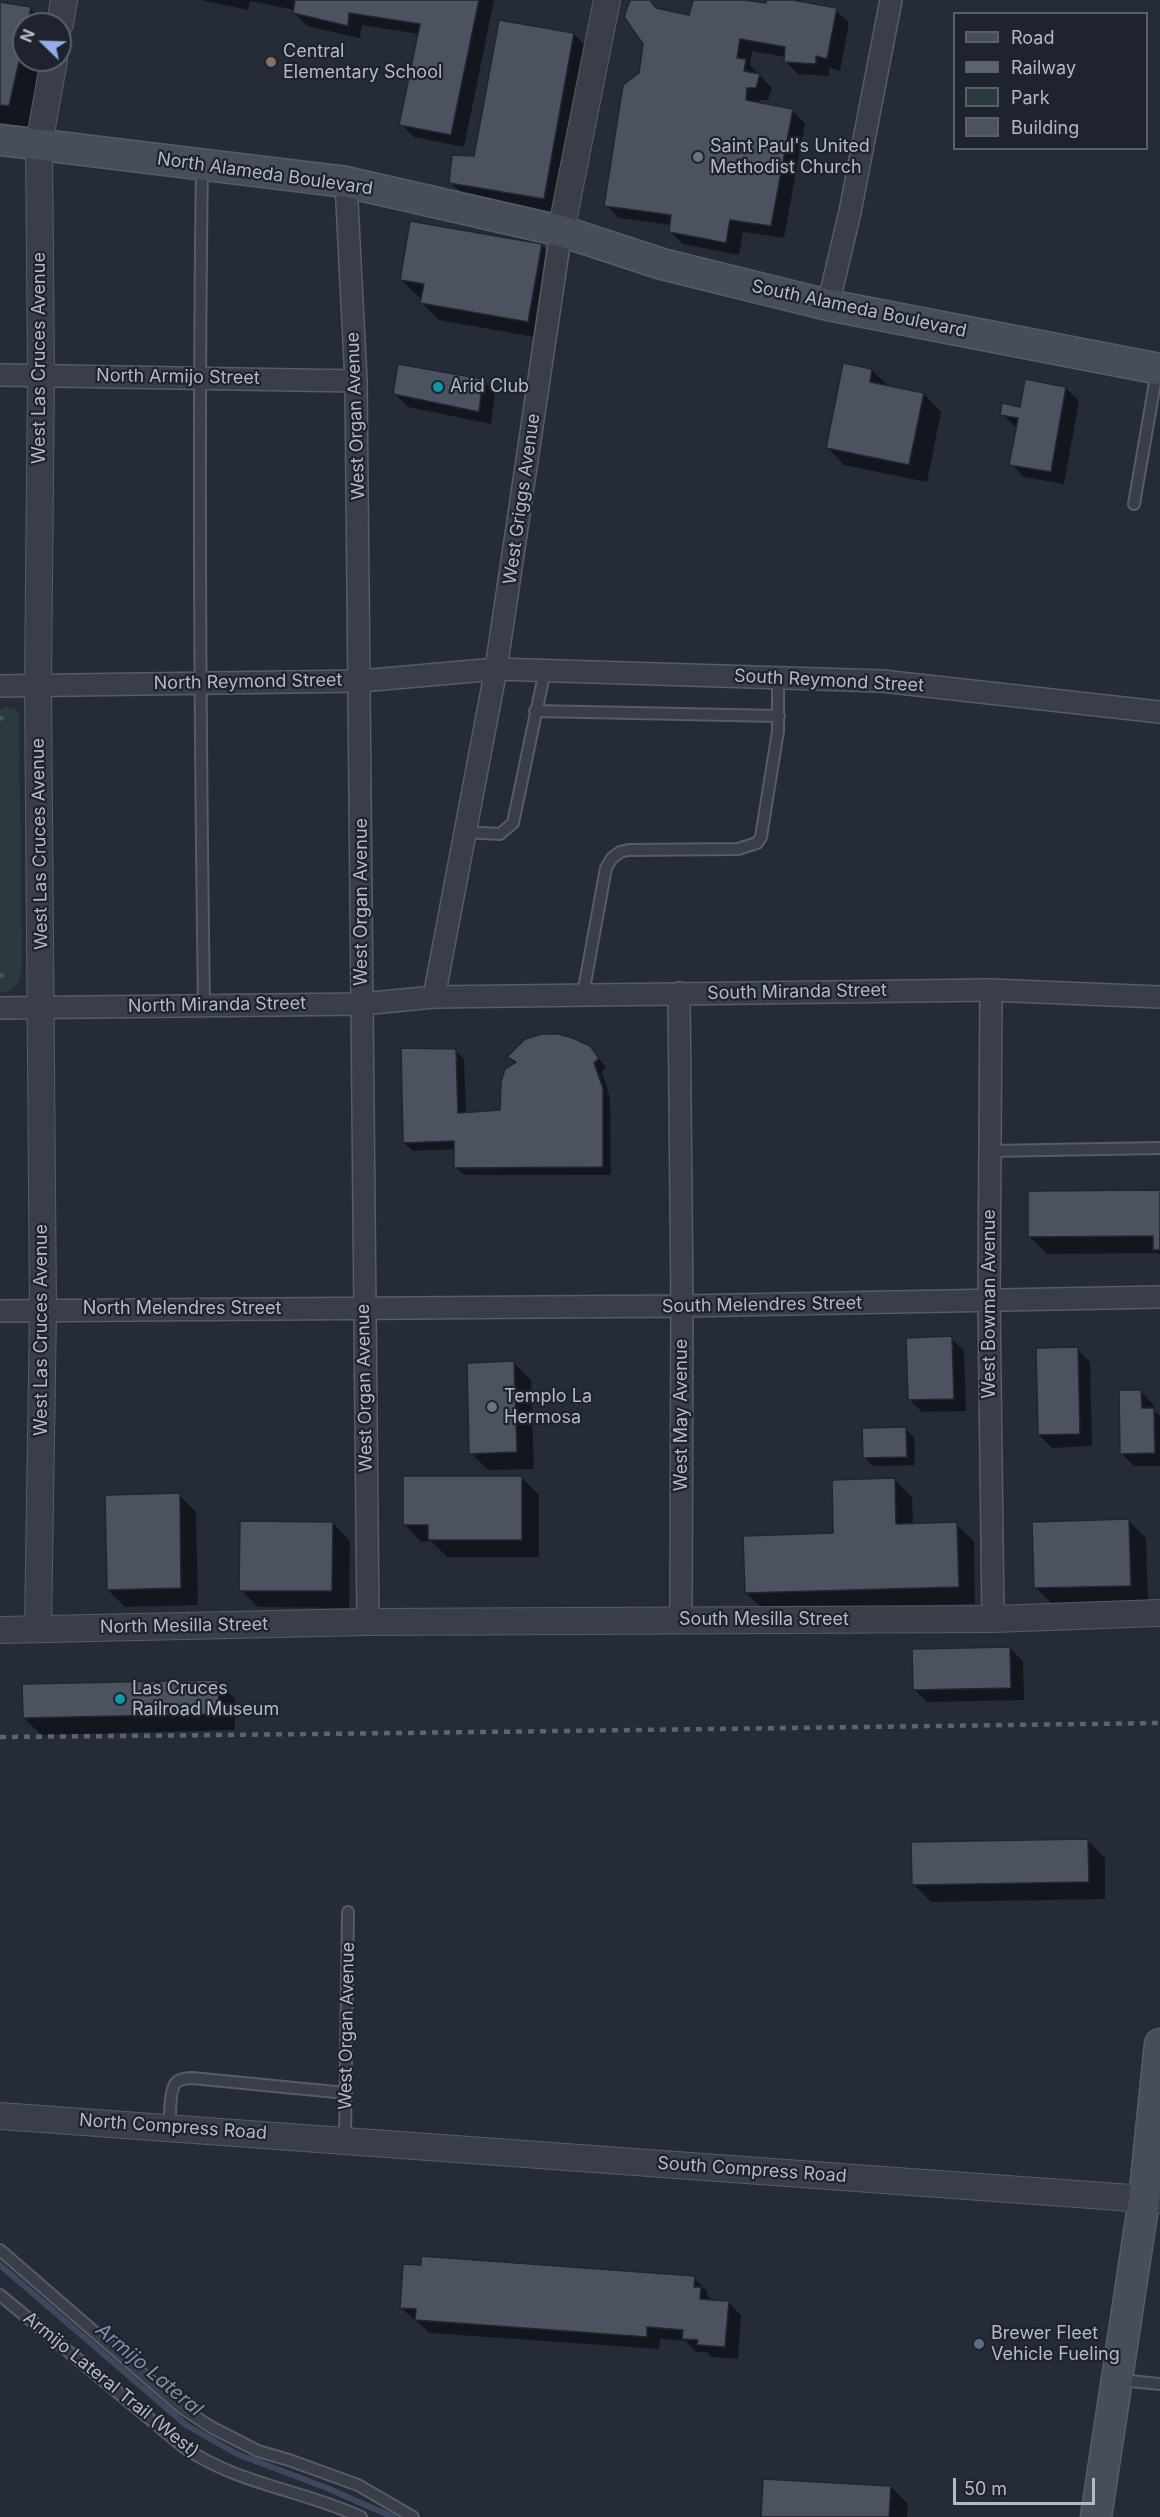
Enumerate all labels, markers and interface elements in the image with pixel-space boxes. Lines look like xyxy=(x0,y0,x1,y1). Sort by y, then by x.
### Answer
north arrow xyxy=(12,12,72,72)
legend xyxy=(953,12,1148,150)
text: N xyxy=(16,26,39,45)
text: Road xyxy=(1011,27,1054,48)
place label: Central Elementary School xyxy=(283,41,442,84)
marker: Central Elementary School xyxy=(264,55,278,69)
text: Railway xyxy=(1011,57,1076,78)
text: Park xyxy=(1011,87,1050,108)
text: Building xyxy=(1011,117,1079,138)
place label: Saint Paul's United Methodist Church xyxy=(710,136,870,178)
street label: North Alameda Boulevard xyxy=(156,148,374,200)
marker: Saint Paul's United Methodist Church xyxy=(691,150,705,164)
street label: West Las Cruces Avenue xyxy=(29,252,51,464)
street label: South Alameda Boulevard xyxy=(750,276,968,342)
street label: West Organ Avenue xyxy=(342,332,370,500)
street label: North Armijo Street xyxy=(96,365,260,389)
place label: Arid Club xyxy=(450,376,529,398)
marker: Arid Club xyxy=(431,380,445,394)
street label: West Griggs Avenue xyxy=(499,412,545,586)
street label: South Reymond Street xyxy=(733,665,925,697)
street label: North Reymond Street xyxy=(153,670,343,694)
street label: West Las Cruces Avenue xyxy=(27,738,53,950)
street label: West Organ Avenue xyxy=(351,818,373,986)
street label: South Miranda Street xyxy=(707,980,887,1004)
street label: North Miranda Street xyxy=(128,993,306,1017)
street label: West Bowman Avenue xyxy=(979,1209,1001,1399)
street label: West Las Cruces Avenue xyxy=(31,1224,53,1436)
street label: South Melendres Street xyxy=(662,1292,862,1318)
street label: North Melendres Street xyxy=(83,1298,281,1320)
street label: West Organ Avenue xyxy=(353,1304,377,1472)
street label: West May Avenue xyxy=(671,1339,693,1491)
place label: Templo La Hermosa xyxy=(504,1386,592,1428)
marker: Templo La Hermosa xyxy=(485,1400,499,1414)
street label: South Mesilla Street xyxy=(679,1609,849,1631)
street label: North Mesilla Street xyxy=(100,1614,268,1638)
place label: Las Cruces Railroad Museum xyxy=(132,1678,279,1720)
marker: Las Cruces Railroad Museum xyxy=(113,1692,127,1706)
street label: West Organ Avenue xyxy=(335,1942,359,2110)
street label: North Compress Road xyxy=(78,2110,268,2144)
street label: South Compress Road xyxy=(657,2153,847,2187)
street label: Armijo Lateral Trail (West) xyxy=(19,2307,203,2463)
water label: Armijo Lateral xyxy=(91,2318,207,2422)
place label: Brewer Fleet Vehicle Fueling xyxy=(991,2323,1120,2366)
marker: Brewer Fleet Vehicle Fueling xyxy=(972,2337,986,2351)
scale bar xyxy=(956,2466,1098,2504)
text: 50 m xyxy=(964,2478,1007,2499)

